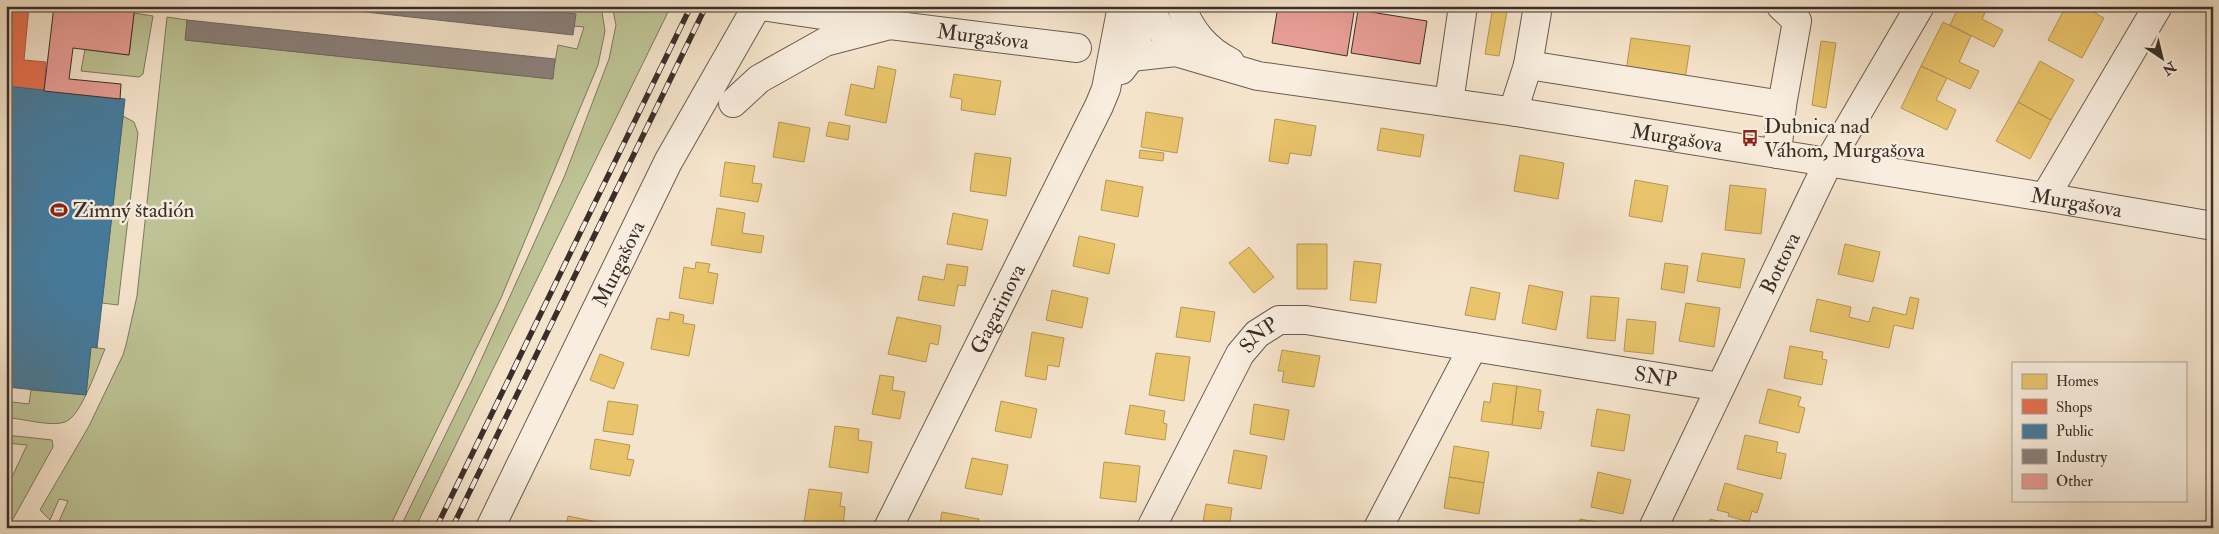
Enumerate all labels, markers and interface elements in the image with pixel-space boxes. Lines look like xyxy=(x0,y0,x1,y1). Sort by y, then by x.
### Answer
street label: Murgašova xyxy=(936,18,1031,56)
north arrow xyxy=(2136,32,2186,82)
text: N xyxy=(2159,57,2180,79)
place label: Dubnica nad Váhom, Murgašova xyxy=(1764,113,1925,164)
street label: Murgašova xyxy=(1629,118,1725,159)
bus stop icon: Dubnica nad Váhom, Murgašova xyxy=(1740,128,1760,148)
street label: Murgašova xyxy=(2029,182,2125,224)
place label: Zimný štadión xyxy=(73,197,194,224)
sports icon: Zimný štadión xyxy=(49,200,69,220)
street label: Murgašova xyxy=(587,216,652,311)
street label: Bottova xyxy=(1754,228,1807,298)
street label: Gagarinova xyxy=(964,259,1032,359)
street label: SNP xyxy=(1233,311,1283,359)
street label: SNP xyxy=(1632,360,1679,394)
legend xyxy=(2012,362,2186,502)
text: Homes xyxy=(2056,372,2098,391)
text: Shops xyxy=(2056,398,2092,418)
text: Public xyxy=(2056,422,2094,441)
text: Industry xyxy=(2056,448,2107,467)
text: Other xyxy=(2056,472,2093,491)

